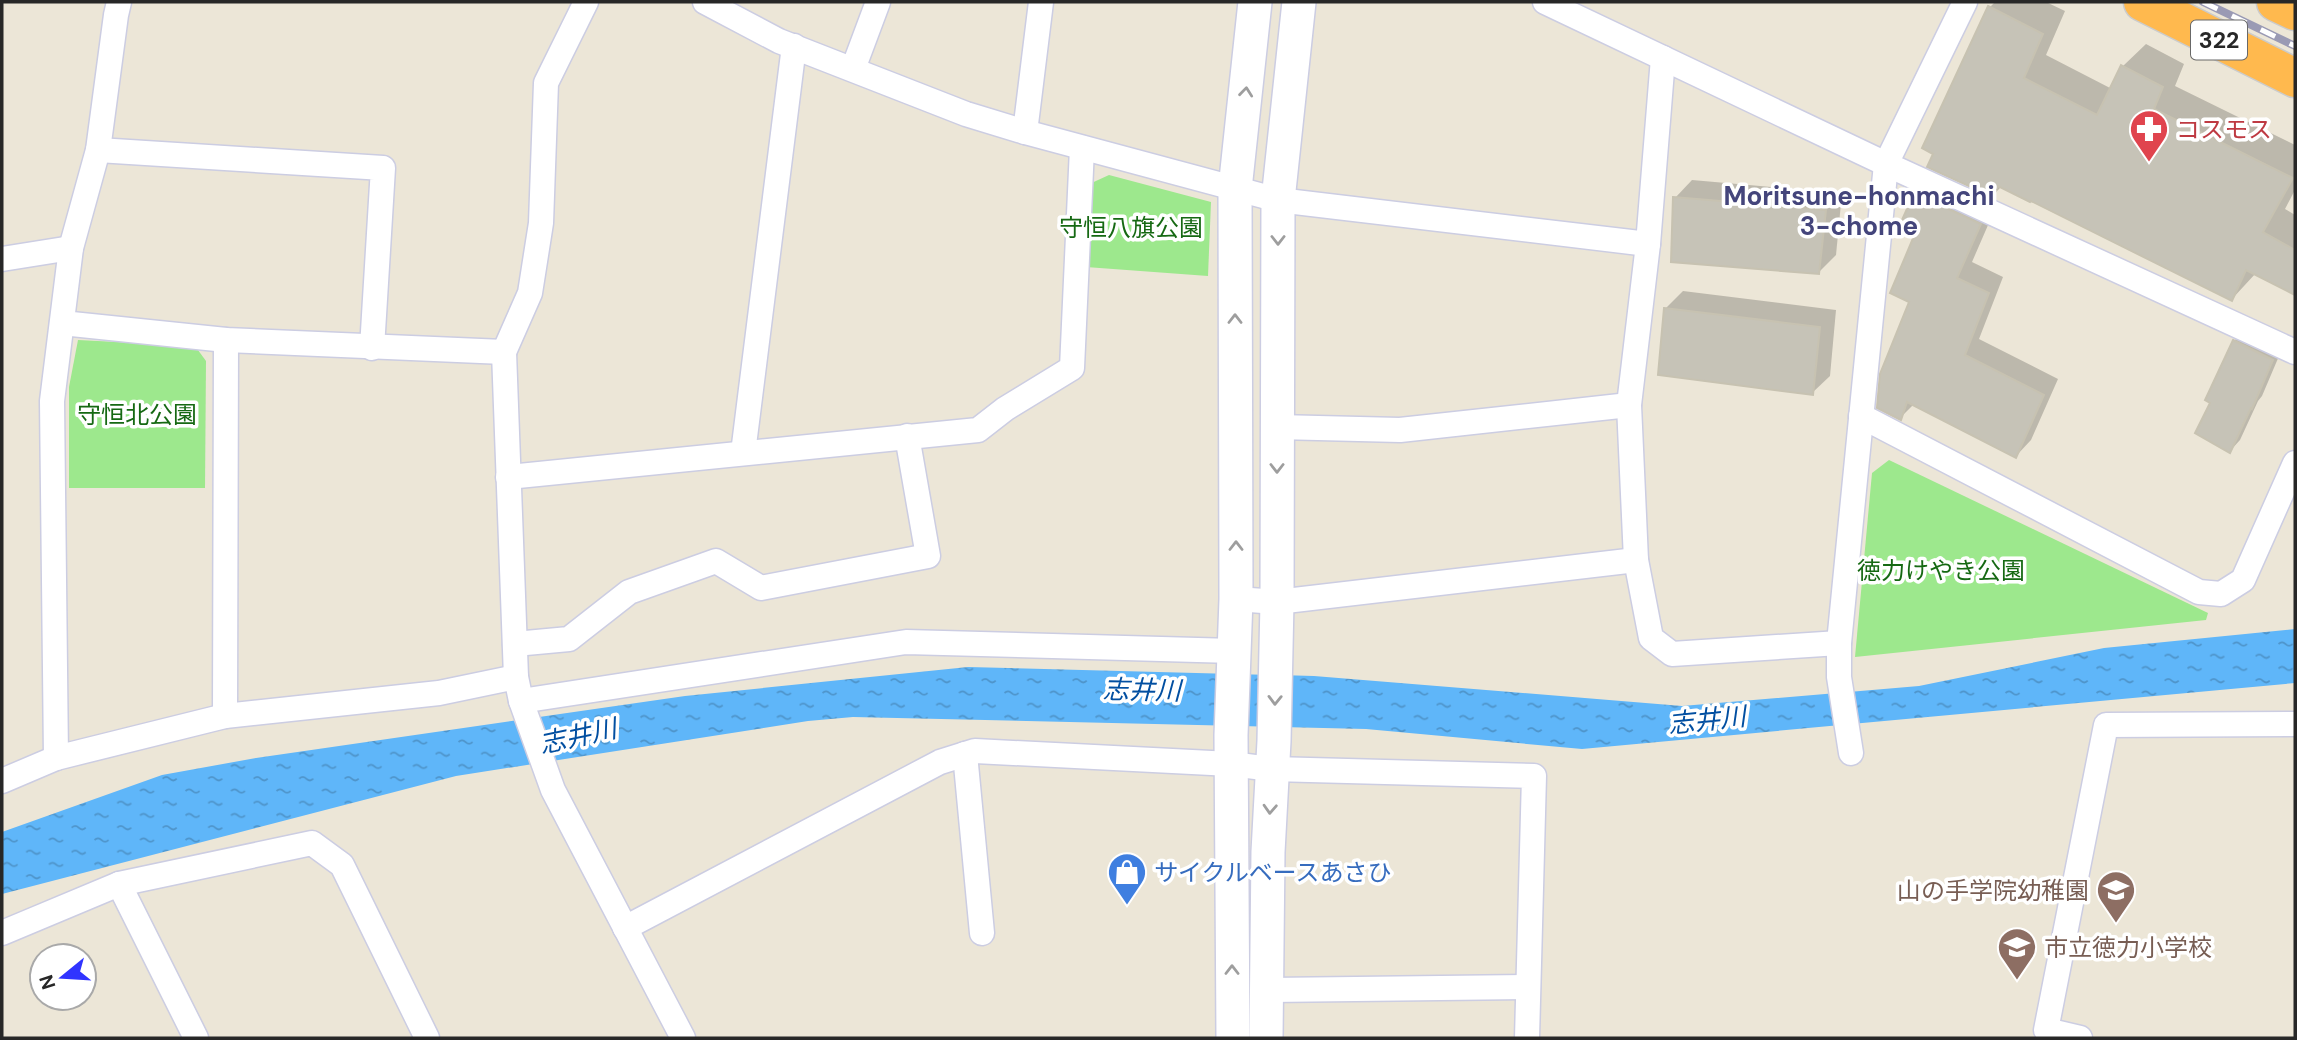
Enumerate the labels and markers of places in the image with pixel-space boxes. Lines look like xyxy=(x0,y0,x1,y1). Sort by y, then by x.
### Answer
pharmacy icon: コスモス xyxy=(2128,108,2170,163)
place label: コスモス xyxy=(2176,114,2272,145)
shop icon: サイクルベースあさひ xyxy=(1106,851,1148,906)
place label: サイクルベースあさひ xyxy=(1154,857,1392,888)
school or university icon: 山の手学院幼稚園 xyxy=(2095,869,2137,924)
place label: 山の手学院幼稚園 xyxy=(1897,875,2089,906)
school or university icon: 市立徳力小学校 xyxy=(1996,926,2038,981)
place label: 市立徳力小学校 xyxy=(2044,932,2212,963)

